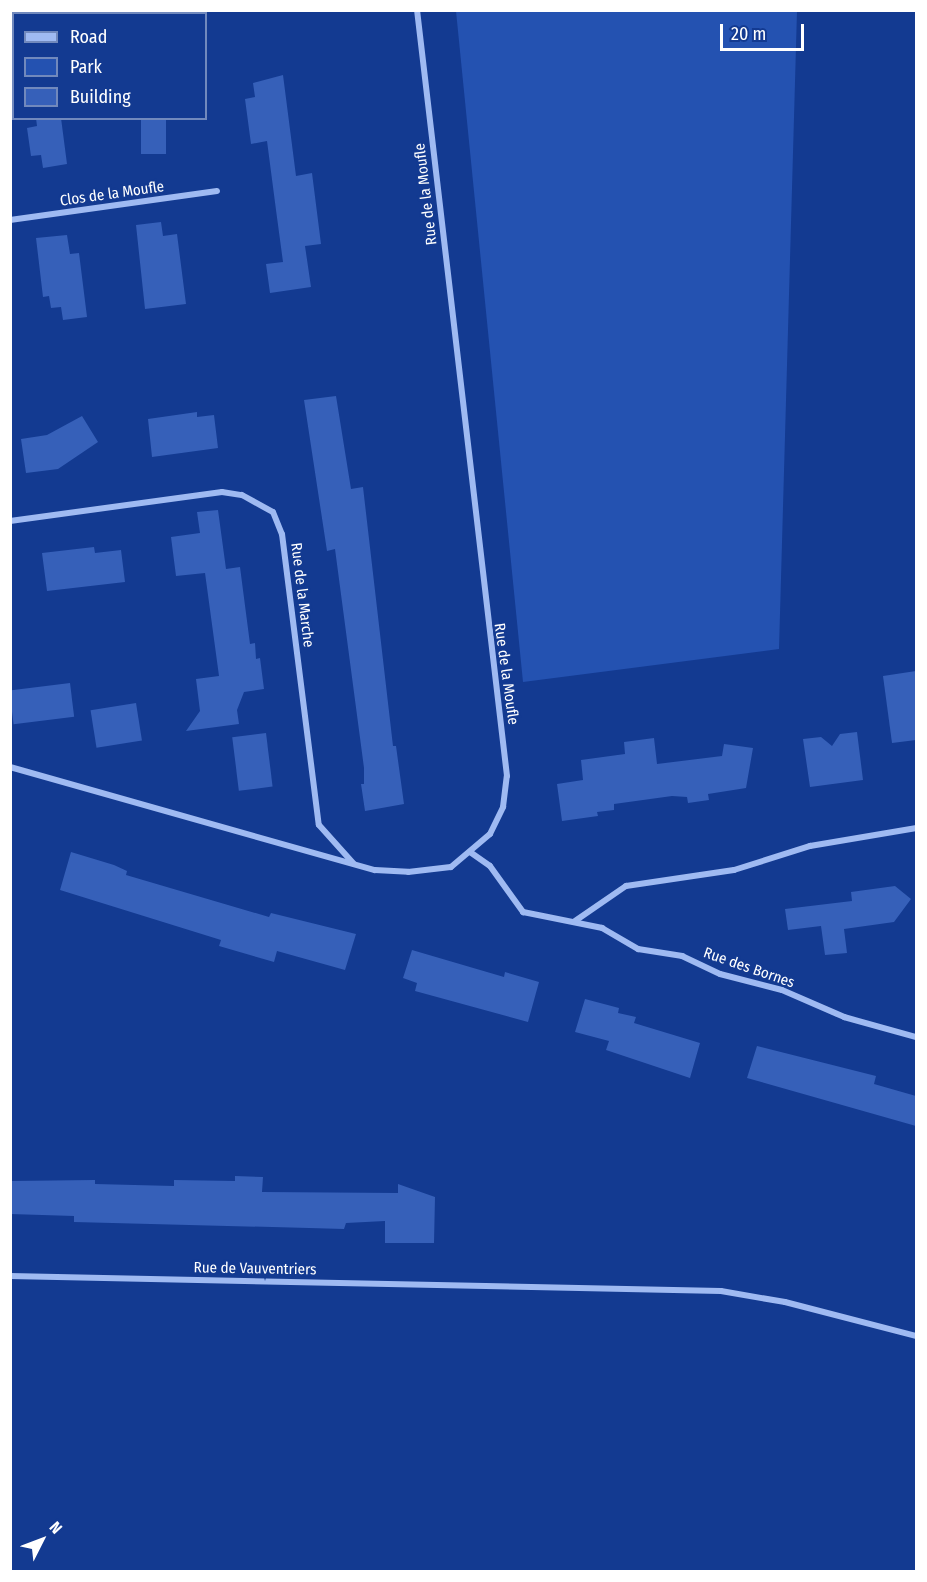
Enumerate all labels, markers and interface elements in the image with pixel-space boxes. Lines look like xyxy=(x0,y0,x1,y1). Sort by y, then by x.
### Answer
legend xyxy=(12,12,207,120)
scale bar xyxy=(723,12,807,50)
text: 20 m xyxy=(731,23,766,45)
text: Road xyxy=(70,26,107,48)
text: Park xyxy=(70,56,102,78)
text: Building xyxy=(70,86,131,108)
street label: Rue de la Moufle xyxy=(411,142,441,246)
street label: Clos de la Moufle xyxy=(59,178,165,210)
street label: Rue de la Marche xyxy=(287,542,317,648)
street label: Rue de la Moufle xyxy=(490,622,522,726)
street label: Rue des Bornes xyxy=(701,944,797,992)
street label: Rue de Vauventriers xyxy=(193,1259,317,1279)
north arrow xyxy=(12,1510,72,1570)
text: N xyxy=(45,1518,66,1538)

